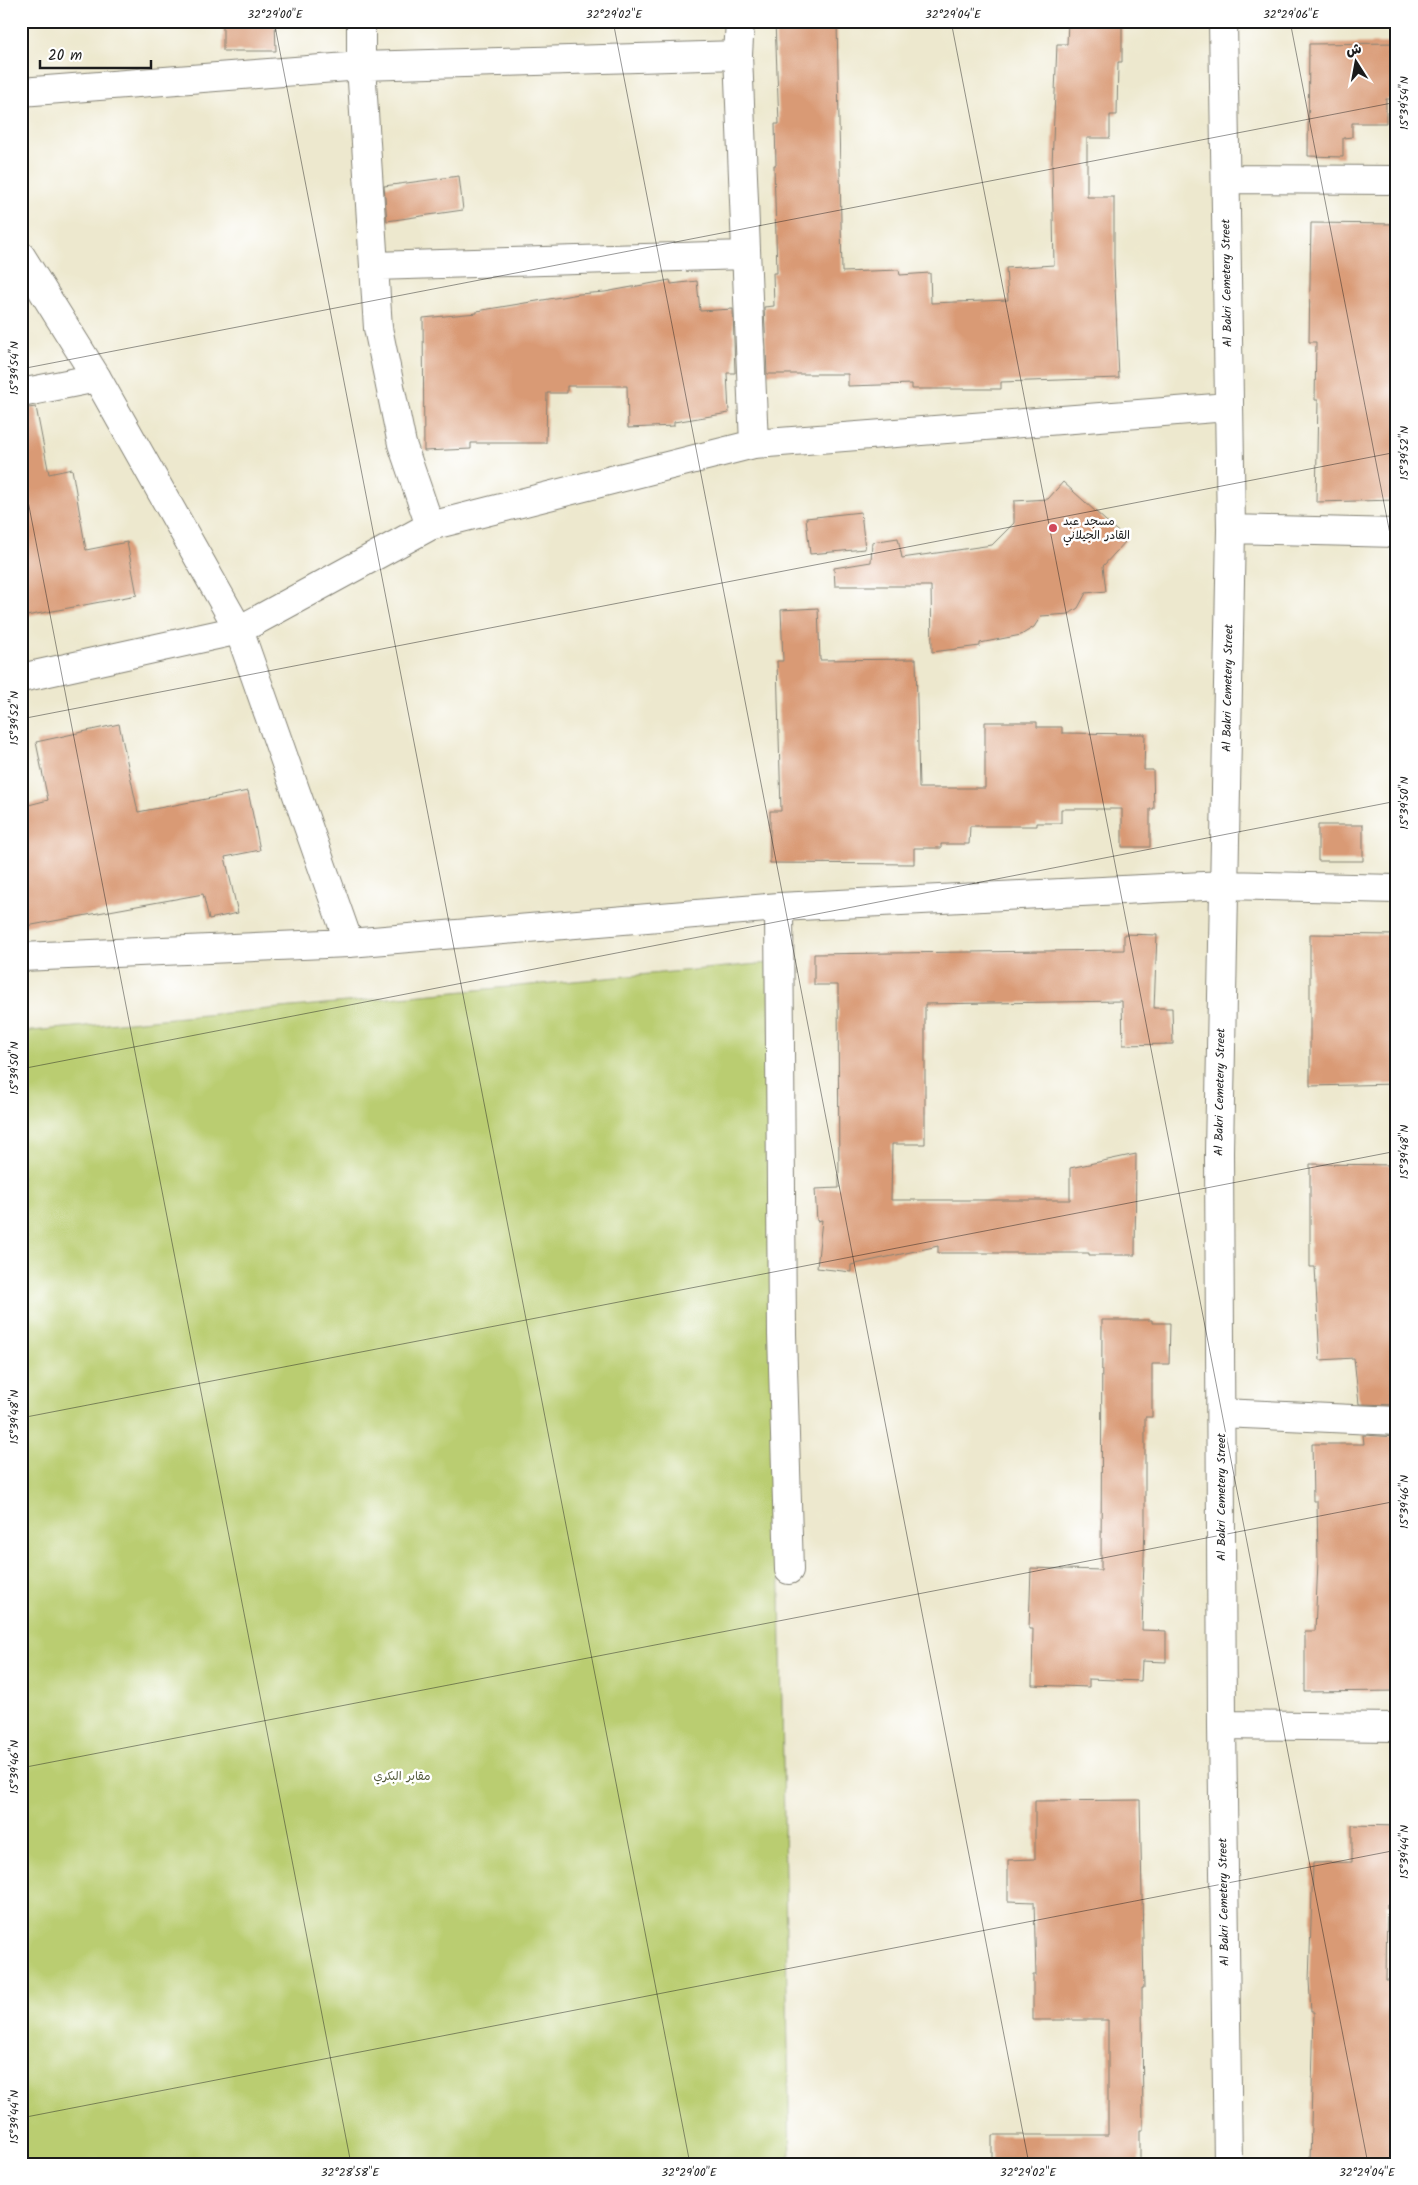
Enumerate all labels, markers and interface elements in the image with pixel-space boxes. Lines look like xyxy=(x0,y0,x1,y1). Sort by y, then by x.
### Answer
text: 32°29'00"E xyxy=(247,5,304,24)
text: 32°29'02"E xyxy=(586,5,643,24)
text: 32°29'04"E xyxy=(925,5,982,24)
text: 32°29'06"E xyxy=(1263,5,1320,24)
scale bar xyxy=(40,38,151,70)
north arrow xyxy=(1330,38,1380,88)
text: ش xyxy=(1344,38,1363,62)
text: 20 m xyxy=(48,44,82,68)
text: 15°39'54"N xyxy=(1395,76,1414,130)
street label: Al Bakri Cemetery Street xyxy=(1216,218,1238,347)
text: 15°39'54"N xyxy=(5,341,24,395)
text: 15°39'52"N xyxy=(1395,426,1414,480)
place label: مسجد عبد القادر الجيلاني xyxy=(1063,512,1130,546)
marker: مسجد عبد القادر الجيلاني xyxy=(1047,522,1059,534)
street label: Al Bakri Cemetery Street xyxy=(1217,623,1239,752)
text: 15°39'52"N xyxy=(5,691,24,745)
text: 15°39'50"N xyxy=(1395,776,1414,830)
street label: Al Bakri Cemetery Street xyxy=(1209,1027,1231,1156)
text: 15°39'50"N xyxy=(5,1041,24,1095)
text: 15°39'48"N xyxy=(1395,1125,1414,1179)
text: 15°39'48"N xyxy=(5,1390,24,1444)
street label: Al Bakri Cemetery Street xyxy=(1212,1433,1231,1561)
text: 15°39'46"N xyxy=(1395,1475,1414,1529)
text: 15°39'46"N xyxy=(5,1740,24,1794)
park label: مقابر البكري xyxy=(374,1767,430,1786)
text: 15°39'44"N xyxy=(1395,1825,1414,1879)
street label: Al Bakri Cemetery Street xyxy=(1213,1837,1235,1966)
text: 15°39'44"N xyxy=(5,2090,24,2144)
text: 32°28'58"E xyxy=(321,2163,380,2182)
text: 32°29'00"E xyxy=(661,2163,718,2182)
text: 32°29'02"E xyxy=(1000,2163,1057,2182)
text: 32°29'04"E xyxy=(1339,2163,1396,2182)

